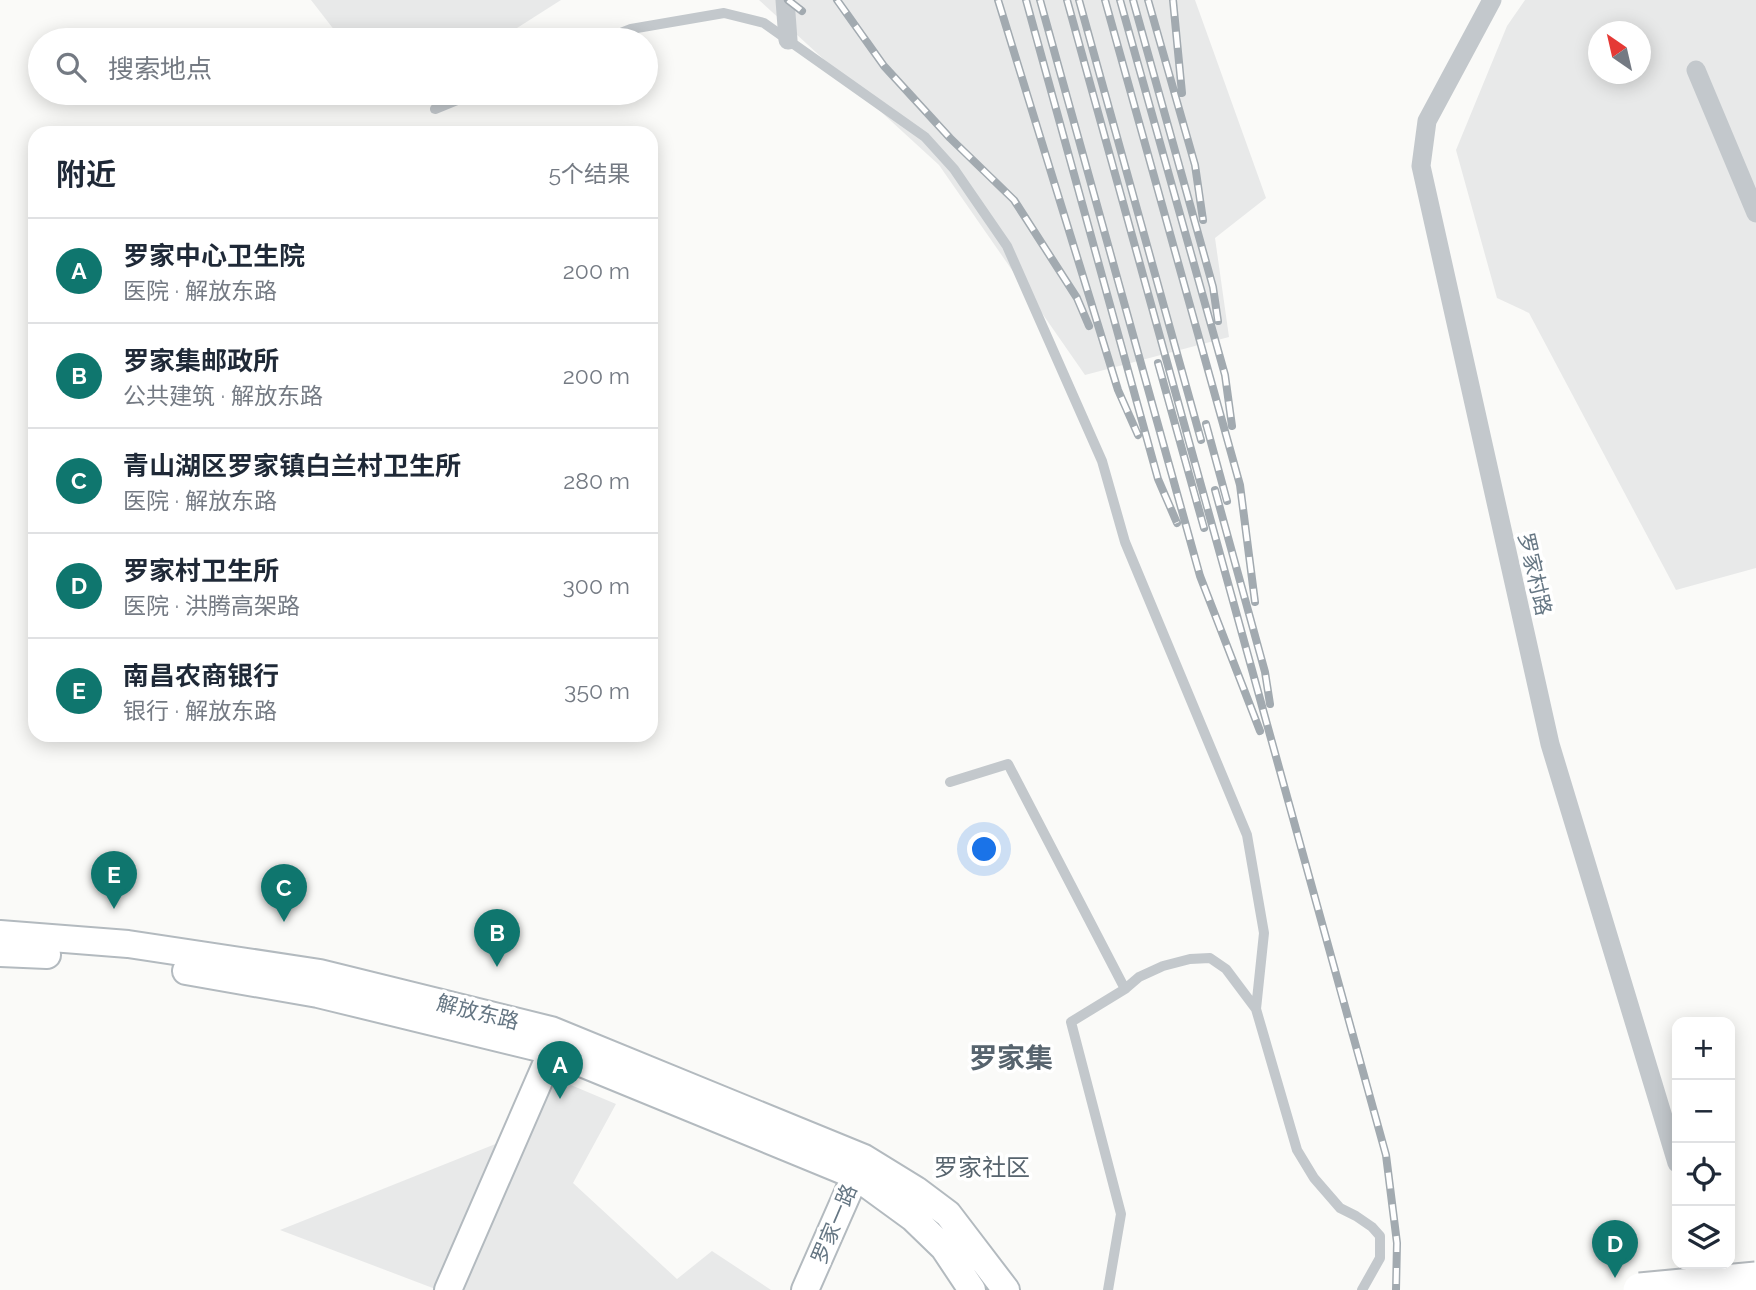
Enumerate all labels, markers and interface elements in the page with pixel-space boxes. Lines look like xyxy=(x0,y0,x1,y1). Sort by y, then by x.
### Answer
north arrow xyxy=(1588,21,1651,84)
search box xyxy=(28,28,658,105)
icon: search xyxy=(52,48,90,86)
text: 搜索地点 xyxy=(108,54,212,84)
text: 附近 xyxy=(56,157,116,192)
text: 5个结果 xyxy=(548,160,630,187)
text: 罗家中心卫生院 xyxy=(123,241,305,271)
text: A xyxy=(71,257,87,284)
text: 200 m xyxy=(563,257,630,284)
text: 医院 · 解放东路 xyxy=(123,277,277,304)
text: 罗家集邮政所 xyxy=(123,346,279,376)
text: B xyxy=(71,362,87,389)
text: 200 m xyxy=(563,362,630,389)
text: 公共建筑 · 解放东路 xyxy=(123,382,323,409)
text: 青山湖区罗家镇白兰村卫生所 xyxy=(123,451,461,481)
text: C xyxy=(71,467,87,494)
text: 280 m xyxy=(563,467,630,494)
text: 医院 · 解放东路 xyxy=(123,487,277,514)
street label: 罗家村路 xyxy=(1513,530,1557,618)
text: 罗家村卫生所 xyxy=(123,556,279,586)
text: D xyxy=(71,572,87,599)
text: 300 m xyxy=(563,572,630,599)
text: 医院 · 洪腾高架路 xyxy=(123,592,300,619)
text: 南昌农商银行 xyxy=(123,661,279,691)
text: E xyxy=(72,677,86,704)
text: 350 m xyxy=(564,677,630,704)
text: 银行 · 解放东路 xyxy=(123,697,277,724)
your location xyxy=(967,832,1001,866)
pin: E xyxy=(91,851,137,909)
pin: C xyxy=(261,864,307,922)
pin: B xyxy=(474,909,520,967)
street label: 解放东路 xyxy=(434,990,522,1034)
map controls xyxy=(1672,1017,1735,1269)
button: + xyxy=(1672,1017,1735,1080)
pin: A xyxy=(537,1041,583,1099)
district label: 罗家集 xyxy=(969,1042,1053,1075)
button: − xyxy=(1672,1080,1735,1143)
button: locate xyxy=(1672,1143,1735,1206)
district label: 罗家社区 xyxy=(934,1153,1030,1182)
street label: 罗家一路 xyxy=(806,1180,862,1268)
button: layers xyxy=(1672,1206,1735,1269)
pin: D xyxy=(1592,1220,1638,1278)

